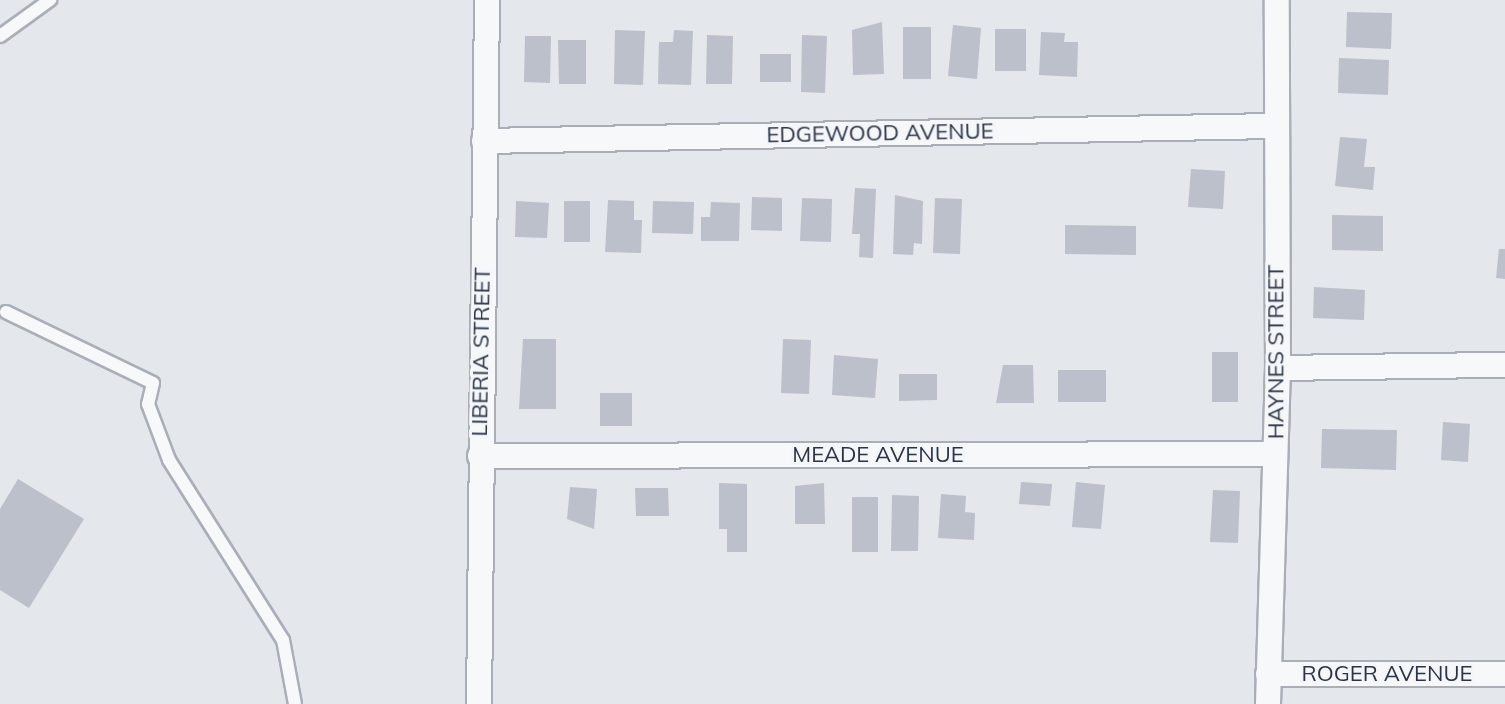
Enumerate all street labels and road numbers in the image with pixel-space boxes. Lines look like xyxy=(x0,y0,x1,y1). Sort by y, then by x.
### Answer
street label: EDGEWOOD AVENUE xyxy=(766,118,994,148)
street label: HAYNES STREET xyxy=(1263,265,1289,439)
street label: LIBERIA STREET xyxy=(466,267,496,437)
street label: MEADE AVENUE xyxy=(792,442,964,468)
street label: ROGER AVENUE xyxy=(1302,661,1472,687)

